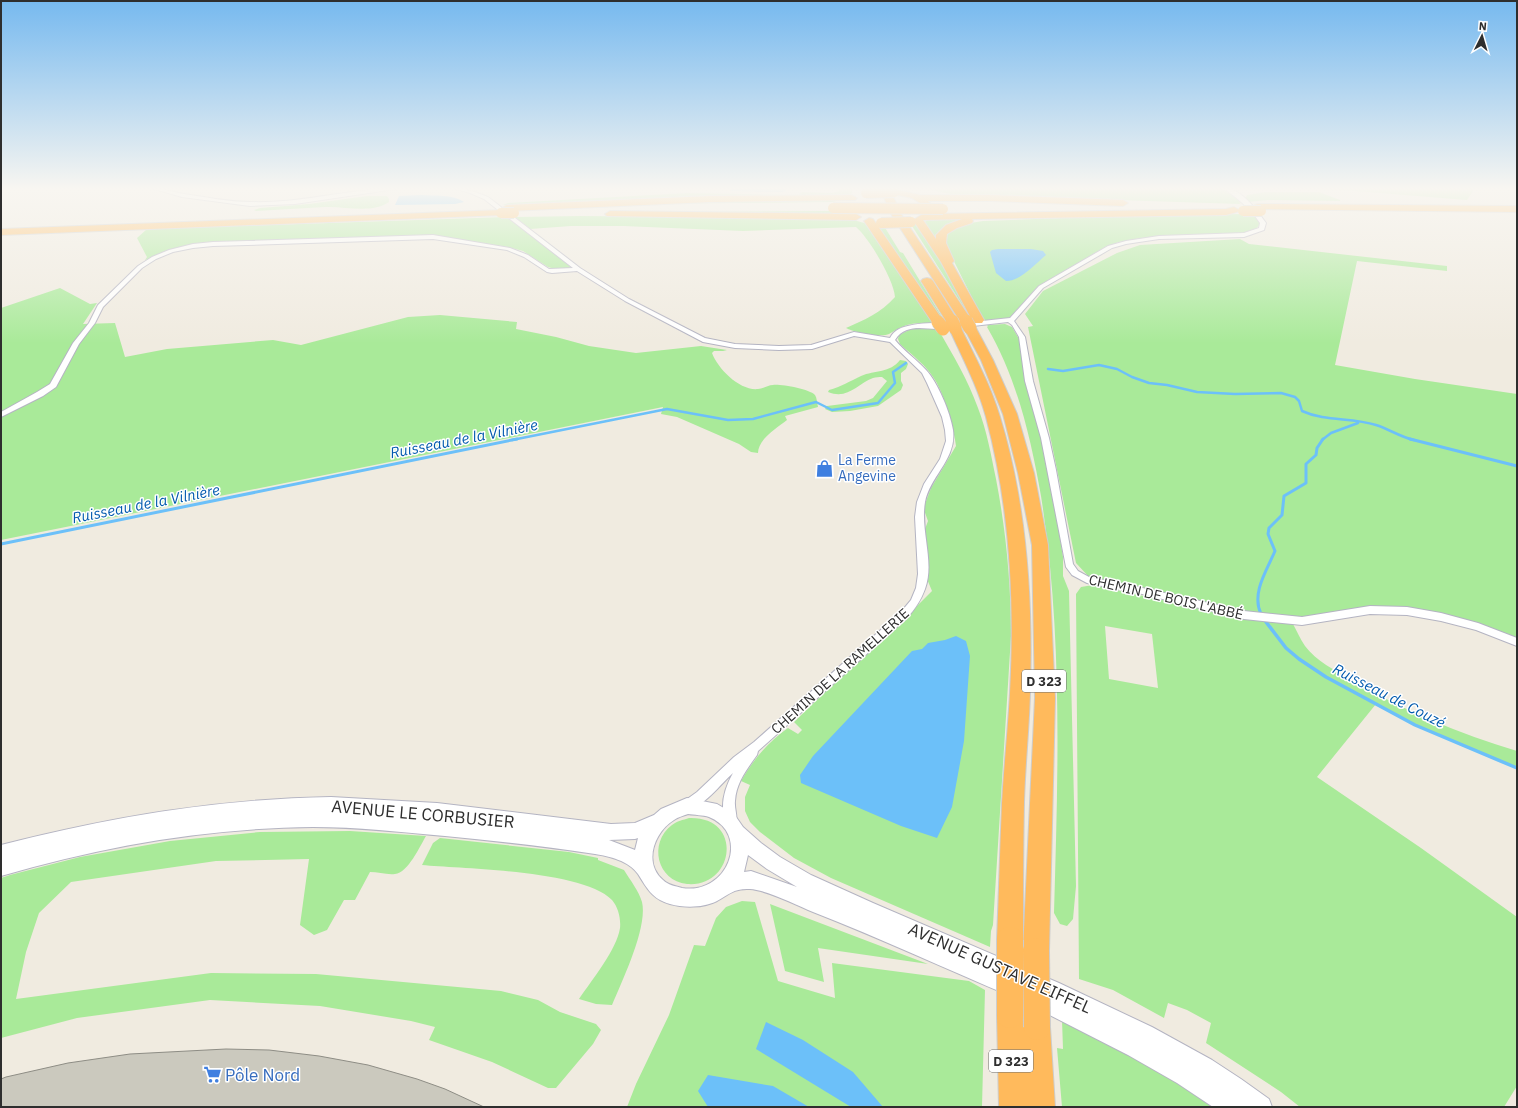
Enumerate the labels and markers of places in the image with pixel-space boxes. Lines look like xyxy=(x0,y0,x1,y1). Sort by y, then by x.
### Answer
place label: La Ferme Angevine xyxy=(838,451,896,485)
shop icon: La Ferme Angevine xyxy=(815,458,835,478)
place label: Pôle Nord xyxy=(225,1064,300,1086)
supermarket icon: Pôle Nord xyxy=(202,1065,222,1085)

